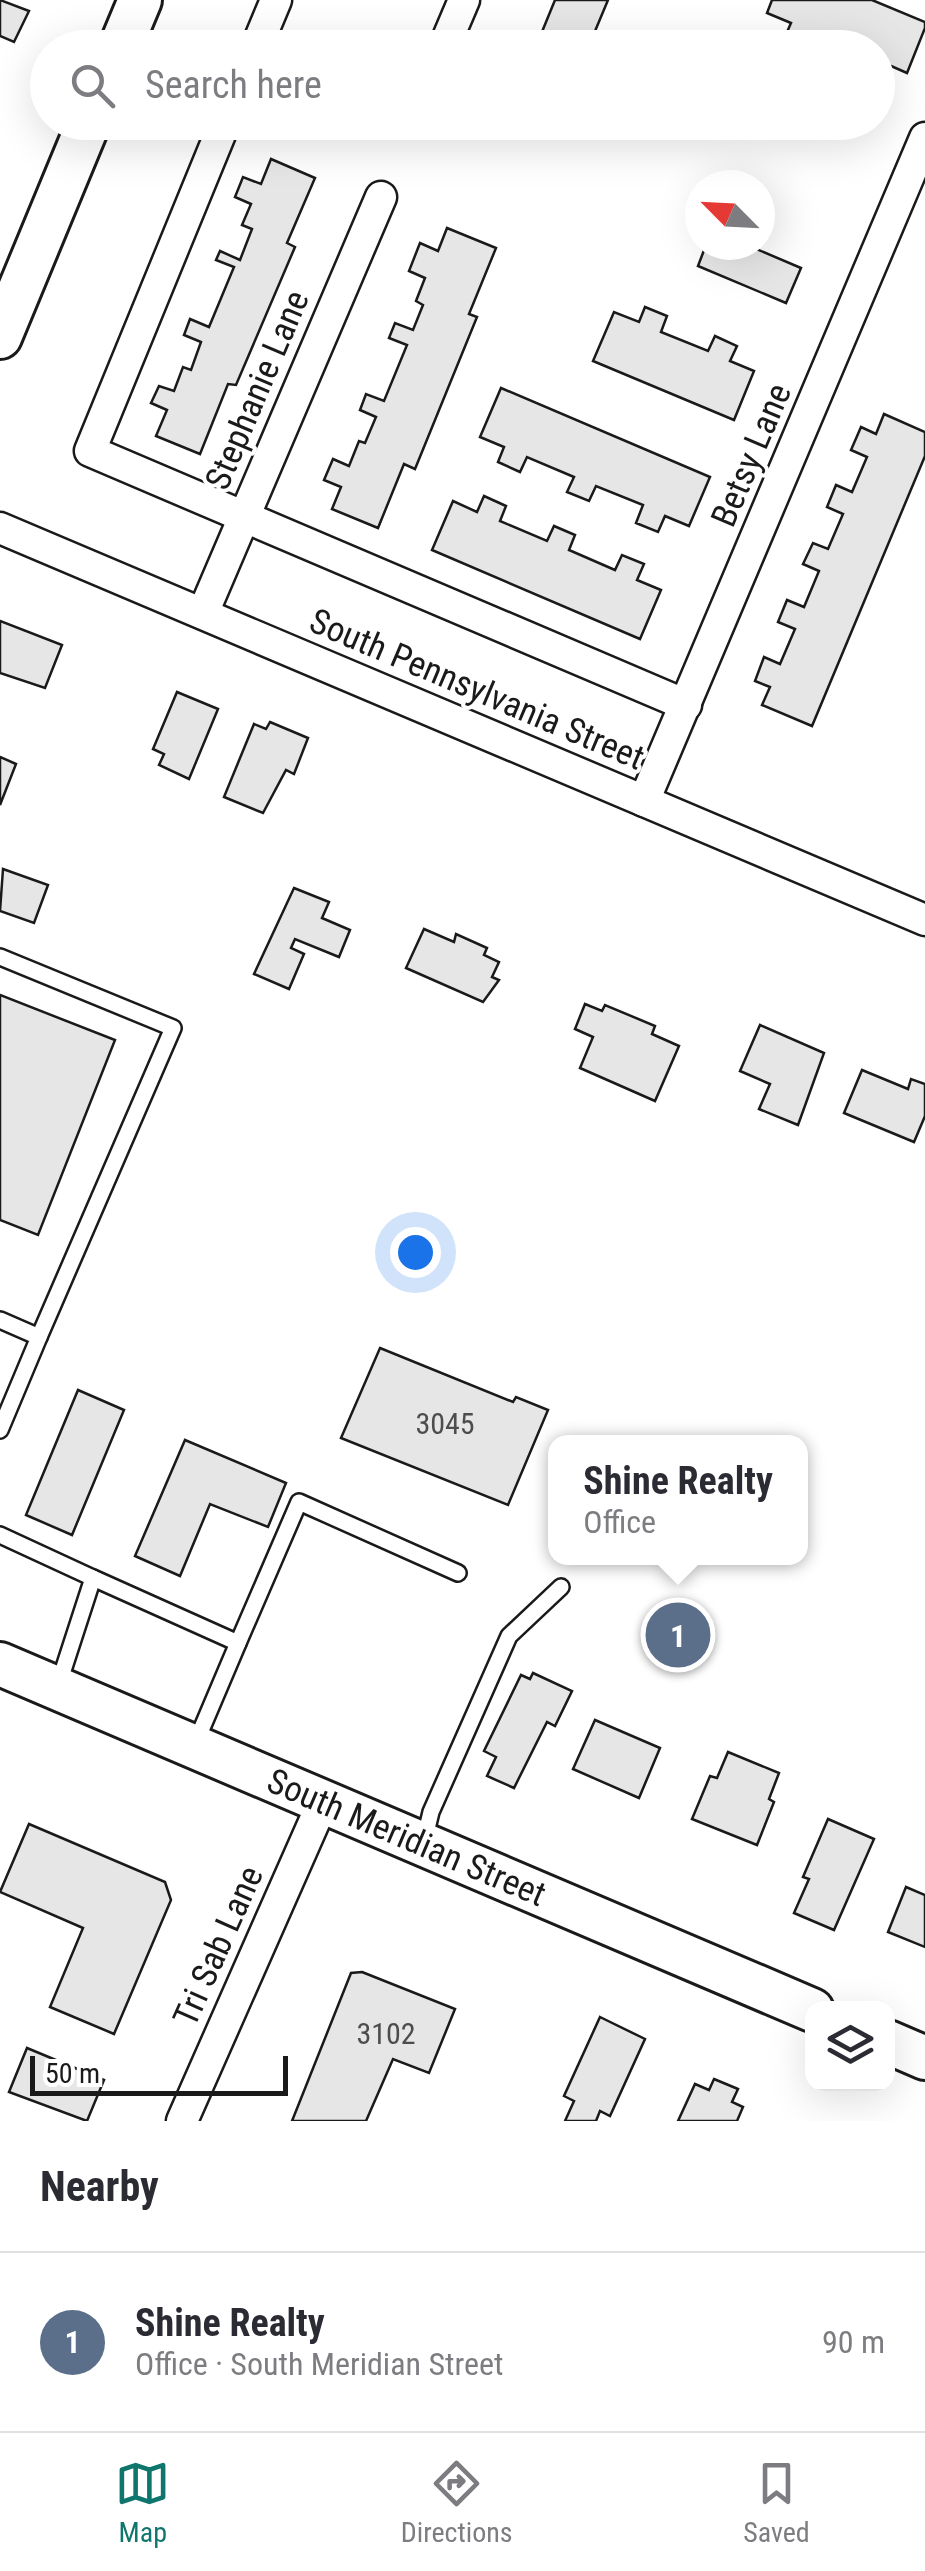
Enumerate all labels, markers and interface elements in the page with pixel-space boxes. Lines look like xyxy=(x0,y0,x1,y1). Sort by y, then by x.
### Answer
search box xyxy=(30,30,895,140)
icon: search xyxy=(65,58,120,113)
text: Search here xyxy=(145,63,322,107)
north arrow xyxy=(685,170,775,260)
street label: Stephanie Lane xyxy=(197,285,318,496)
street label: Betsy Lane xyxy=(703,378,800,533)
street label: South Pennsylvania Street xyxy=(303,600,650,779)
your location xyxy=(390,1227,441,1278)
house number: 3045 xyxy=(415,1406,475,1441)
popup xyxy=(548,1435,808,1565)
text: Shine Realty xyxy=(583,1459,773,1503)
text: Office xyxy=(583,1503,656,1541)
pin: 1 xyxy=(646,1598,710,1672)
street label: South Meridian Street xyxy=(261,1760,552,1915)
street label: Tri Sab Lane xyxy=(165,1860,272,2032)
map controls xyxy=(805,2001,895,2091)
button: layers xyxy=(805,2001,895,2091)
house number: 3102 xyxy=(356,2016,416,2051)
scale bar xyxy=(30,2051,288,2096)
text: 50 m xyxy=(45,2057,100,2090)
text: Nearby xyxy=(40,2162,159,2211)
text: Shine Realty xyxy=(135,2301,325,2345)
text: 1 xyxy=(64,2323,81,2361)
text: 90 m xyxy=(822,2323,885,2361)
text: Office · South Meridian Street xyxy=(135,2345,503,2383)
tab: Map xyxy=(115,2456,170,2549)
tab: Directions xyxy=(401,2456,513,2549)
tab: Saved xyxy=(743,2456,810,2549)

